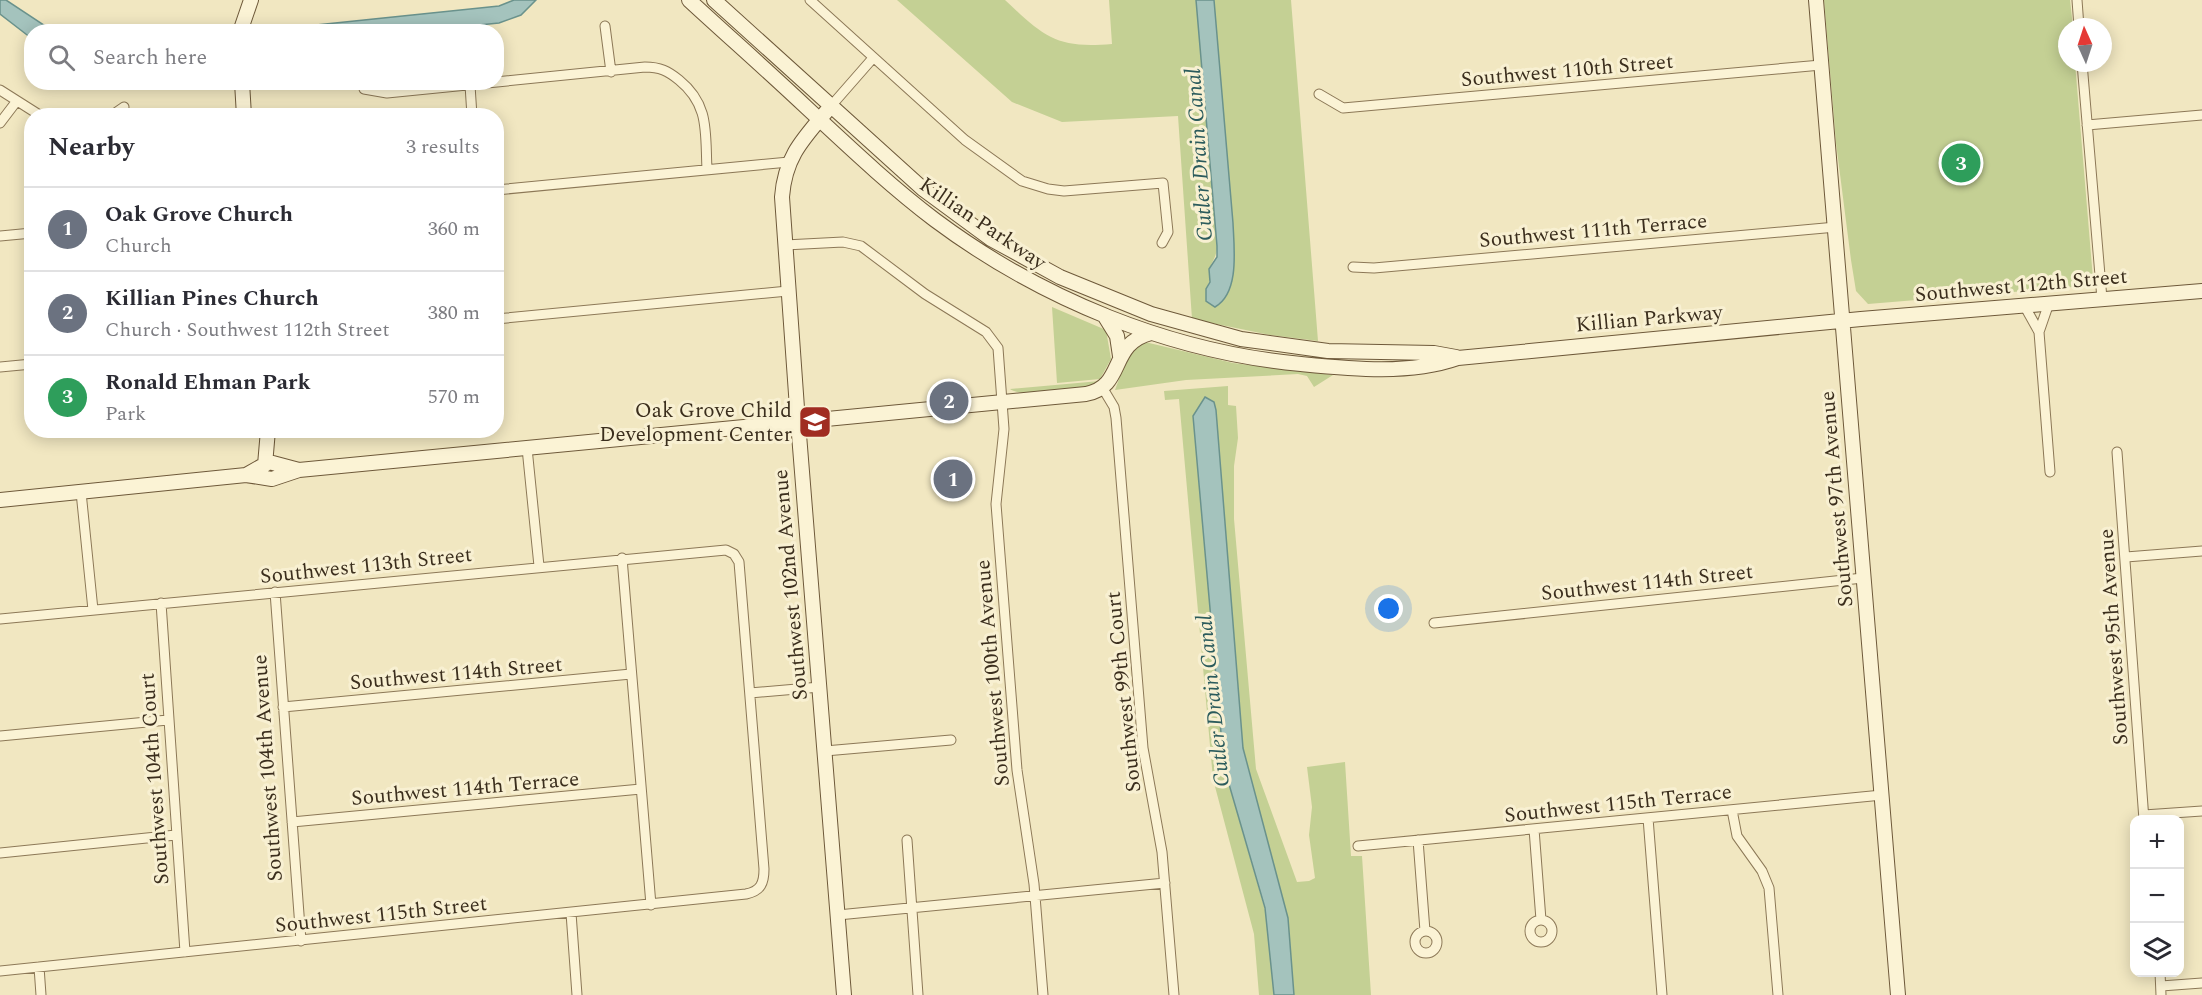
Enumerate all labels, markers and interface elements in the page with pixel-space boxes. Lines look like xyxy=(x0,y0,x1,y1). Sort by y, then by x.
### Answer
north arrow xyxy=(2058,18,2112,72)
search box xyxy=(24,24,504,90)
icon: search xyxy=(45,41,78,74)
text: Search here xyxy=(93,41,207,74)
street label: Southwest 110th Street xyxy=(1460,46,1675,96)
water label: Cutler Drain Canal xyxy=(1177,67,1222,242)
text: Nearby xyxy=(48,127,134,167)
text: 3 results xyxy=(406,132,480,162)
pin: 3 xyxy=(1942,140,1980,186)
street label: Killian Parkway xyxy=(912,169,1053,279)
text: Oak Grove Church xyxy=(105,198,293,231)
street label: Southwest 111th Terrace xyxy=(1478,205,1708,257)
text: 1 xyxy=(62,214,73,244)
text: 360 m xyxy=(428,214,480,244)
text: Church xyxy=(105,231,172,261)
street label: Southwest 112th Street xyxy=(1914,261,2129,311)
text: Killian Pines Church xyxy=(105,282,319,315)
street label: Killian Parkway xyxy=(1574,297,1725,341)
text: 2 xyxy=(62,298,73,328)
text: 380 m xyxy=(428,298,480,328)
text: Church · Southwest 112th Street xyxy=(105,315,390,345)
text: Ronald Ehman Park xyxy=(105,366,311,399)
pin: 2 xyxy=(930,378,968,424)
text: 3 xyxy=(62,382,73,412)
text: 570 m xyxy=(428,382,480,412)
street label: Southwest 97th Avenue xyxy=(1812,389,1862,608)
place label: Oak Grove Child Development Center xyxy=(599,395,792,451)
text: Park xyxy=(105,399,146,429)
school or university icon: Oak Grove Child Development Center xyxy=(797,404,833,440)
pin: 1 xyxy=(934,456,972,502)
street label: Southwest 102nd Avenue xyxy=(765,468,817,702)
street label: Southwest 95th Avenue xyxy=(2090,528,2138,746)
street label: Southwest 113th Street xyxy=(258,539,474,593)
street label: Southwest 114th Street xyxy=(1539,556,1755,610)
street label: Southwest 100th Avenue xyxy=(967,558,1019,788)
street label: Southwest 99th Court xyxy=(1098,590,1150,794)
your location xyxy=(1374,594,1403,623)
water label: Cutler Drain Canal xyxy=(1188,613,1239,789)
street label: Southwest 114th Street xyxy=(349,649,564,699)
street label: Southwest 104th Avenue xyxy=(244,653,292,882)
street label: Southwest 104th Court xyxy=(132,672,178,886)
street label: Southwest 114th Terrace xyxy=(350,763,580,815)
street label: Southwest 115th Terrace xyxy=(1503,776,1734,832)
map controls xyxy=(2130,815,2184,977)
button: + xyxy=(2130,815,2184,869)
button: − xyxy=(2130,869,2184,923)
street label: Southwest 115th Street xyxy=(273,888,489,942)
button: layers xyxy=(2130,923,2184,977)

